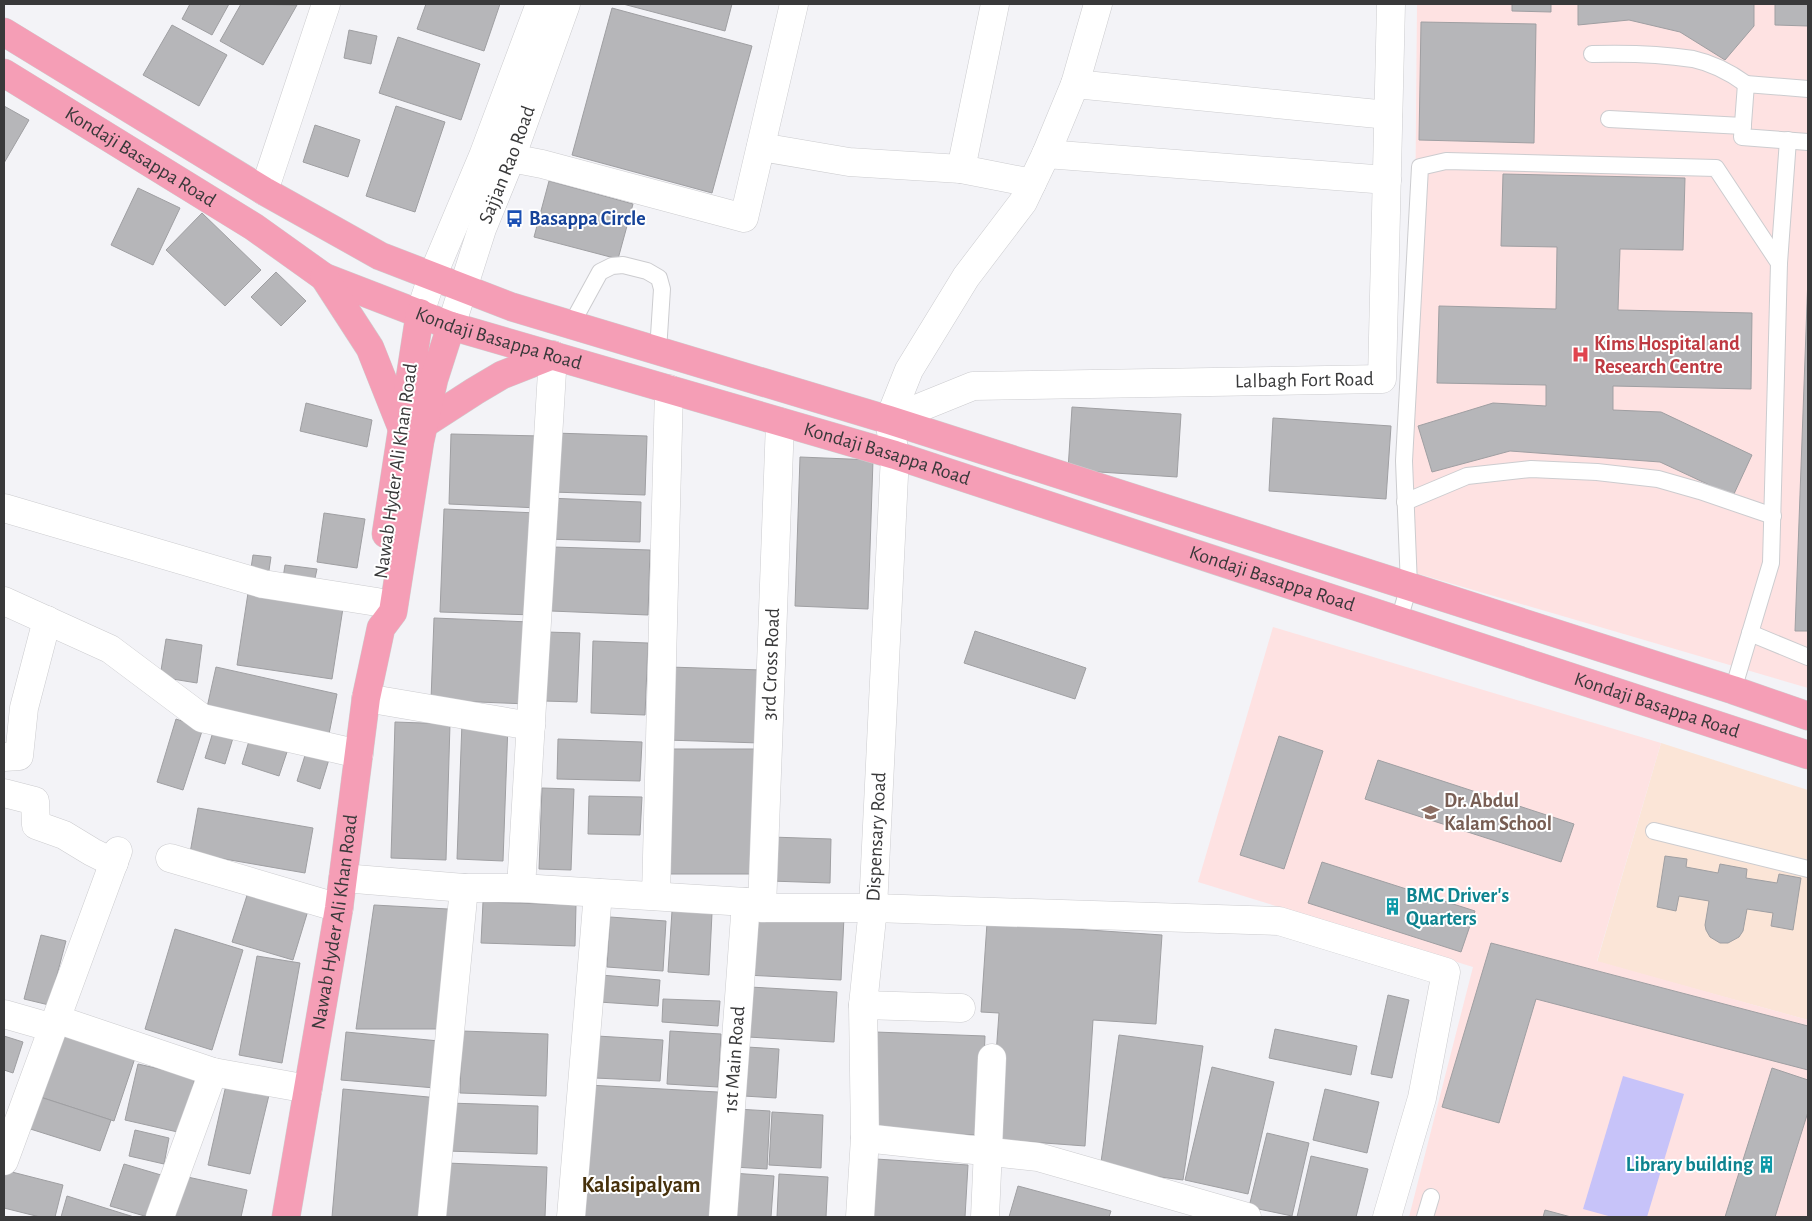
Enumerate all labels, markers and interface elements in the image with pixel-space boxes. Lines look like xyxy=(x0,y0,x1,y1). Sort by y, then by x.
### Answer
street label: Kondaji Basappa Road xyxy=(61,103,219,211)
street label: Sajjan Rao Road xyxy=(475,103,539,226)
bus stop icon: Basappa Circle xyxy=(505,209,525,229)
place label: Basappa Circle xyxy=(529,209,646,229)
street label: Kondaji Basappa Road xyxy=(413,303,584,373)
place label: Kims Hospital and Research Centre xyxy=(1594,334,1740,377)
hospital icon: Kims Hospital and Research Centre xyxy=(1570,345,1590,365)
street label: Nawab Hyder Ali Khan Road xyxy=(371,362,421,580)
street label: Lalbagh Fort Road xyxy=(1235,369,1374,392)
street label: Kondaji Basappa Road xyxy=(801,419,973,489)
street label: Kondaji Basappa Road xyxy=(1187,542,1357,615)
street label: 3rd Cross Road xyxy=(759,608,783,721)
street label: Kondaji Basappa Road xyxy=(1572,669,1742,742)
street label: Dispensary Road xyxy=(863,771,890,902)
place label: Dr. Abdul Kalam School xyxy=(1444,791,1552,834)
school or university icon: Dr. Abdul Kalam School xyxy=(1420,803,1440,823)
street label: Nawab Hyder Ali Khan Road xyxy=(308,813,361,1031)
place label: BMC Driver's Quarters xyxy=(1406,886,1509,930)
building icon: BMC Driver's Quarters xyxy=(1382,897,1402,917)
street label: 1st Main Road xyxy=(721,1005,748,1114)
place label: Library building xyxy=(1626,1155,1754,1175)
building icon: Library building xyxy=(1757,1155,1777,1175)
district label: Kalasipalyam xyxy=(581,1174,701,1197)

